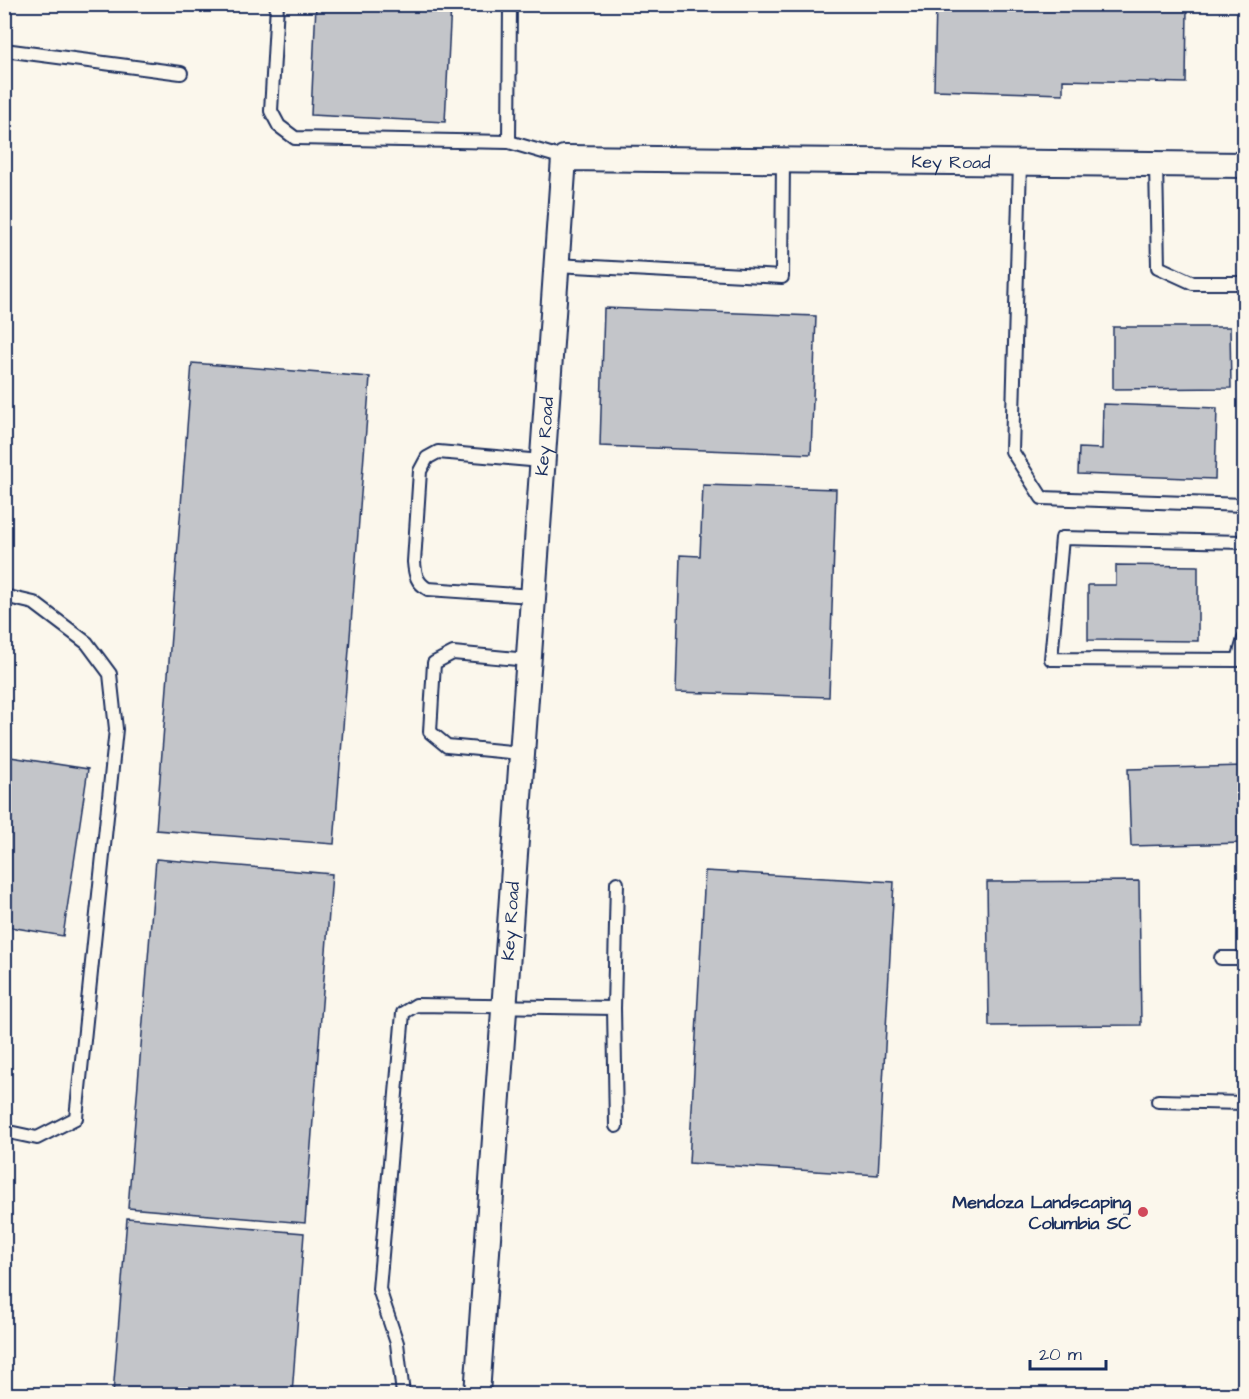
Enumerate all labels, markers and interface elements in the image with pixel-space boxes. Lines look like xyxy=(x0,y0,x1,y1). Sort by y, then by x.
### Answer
street label: Key Road xyxy=(911,150,991,176)
street label: Key Road xyxy=(530,396,560,477)
street label: Key Road xyxy=(496,881,526,962)
place label: Mendoza Landscaping Columbia SC xyxy=(952,1190,1132,1236)
marker: Mendoza Landscaping Columbia SC xyxy=(1136,1205,1150,1219)
scale bar xyxy=(1030,1333,1106,1371)
text: 20 m xyxy=(1039,1342,1082,1367)

